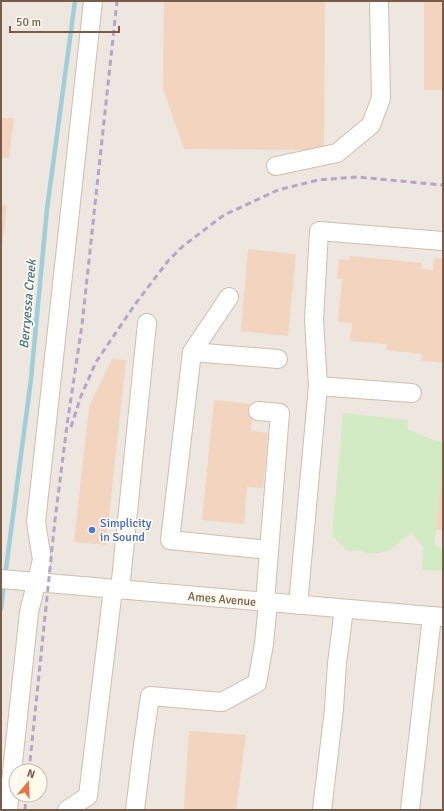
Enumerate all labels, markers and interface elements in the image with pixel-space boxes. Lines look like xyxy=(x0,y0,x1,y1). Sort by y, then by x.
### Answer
scale bar xyxy=(10,8,119,34)
text: 50 m xyxy=(16,15,41,30)
water label: Berryessa Creek xyxy=(16,257,40,349)
place label: Simplicity in Sound xyxy=(100,516,152,545)
marker: Simplicity in Sound xyxy=(87,525,97,535)
street label: Ames Avenue xyxy=(187,589,257,610)
north arrow xyxy=(8,763,48,803)
text: N xyxy=(25,767,37,781)

